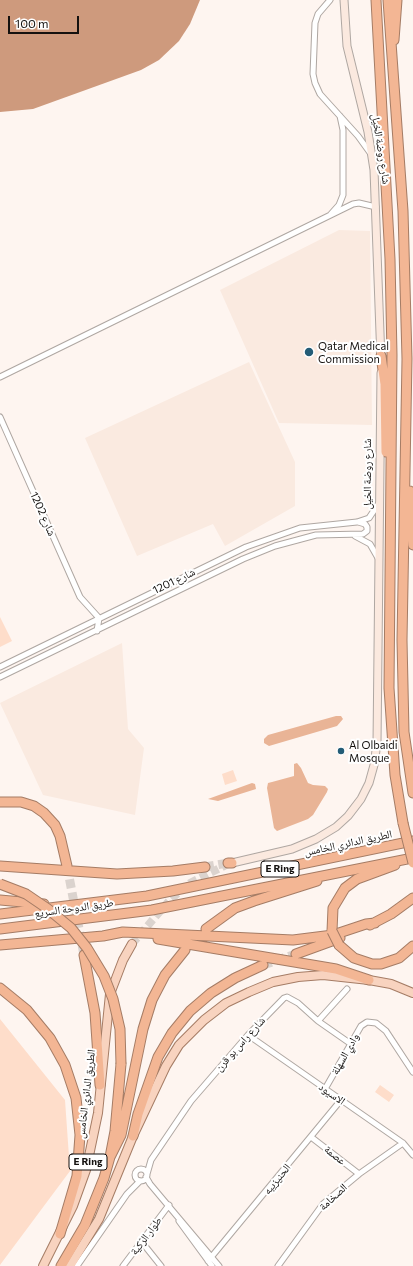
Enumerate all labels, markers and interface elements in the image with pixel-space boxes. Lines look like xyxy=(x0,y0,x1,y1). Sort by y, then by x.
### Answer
scale bar xyxy=(10,8,81,34)
text: 100 m xyxy=(15,16,49,30)
street label: شارع روضة الخيل xyxy=(369,113,393,185)
place label: Qatar Medical Commission xyxy=(318,339,389,365)
marker: Qatar Medical Commission xyxy=(303,346,315,358)
street label: شارع روضة الخيل xyxy=(360,439,374,509)
street label: شارع 1202 xyxy=(27,490,59,538)
street label: شارع 1201 xyxy=(151,565,197,597)
place label: Al Olbaidi Mosque xyxy=(349,738,398,764)
marker: Al Olbaidi Mosque xyxy=(336,746,346,756)
street label: الطريق الدائري الخامس xyxy=(303,827,393,859)
road number: E Ring xyxy=(261,861,299,877)
street label: طريق الدوحة السريع xyxy=(34,896,114,920)
street label: شارع راس بو قرن xyxy=(212,1014,268,1074)
street label: وادي السهلة xyxy=(328,1031,362,1077)
street label: الطريق الدائري الخامس xyxy=(74,1049,98,1139)
street label: الاسيود xyxy=(316,1080,348,1108)
street label: عصمة xyxy=(322,1143,348,1167)
road number: E Ring xyxy=(69,1154,107,1170)
street label: الحنيزيبه xyxy=(261,1161,293,1197)
street label: الصخامة xyxy=(316,1181,350,1213)
street label: طوار الرّكية xyxy=(127,1214,165,1258)

